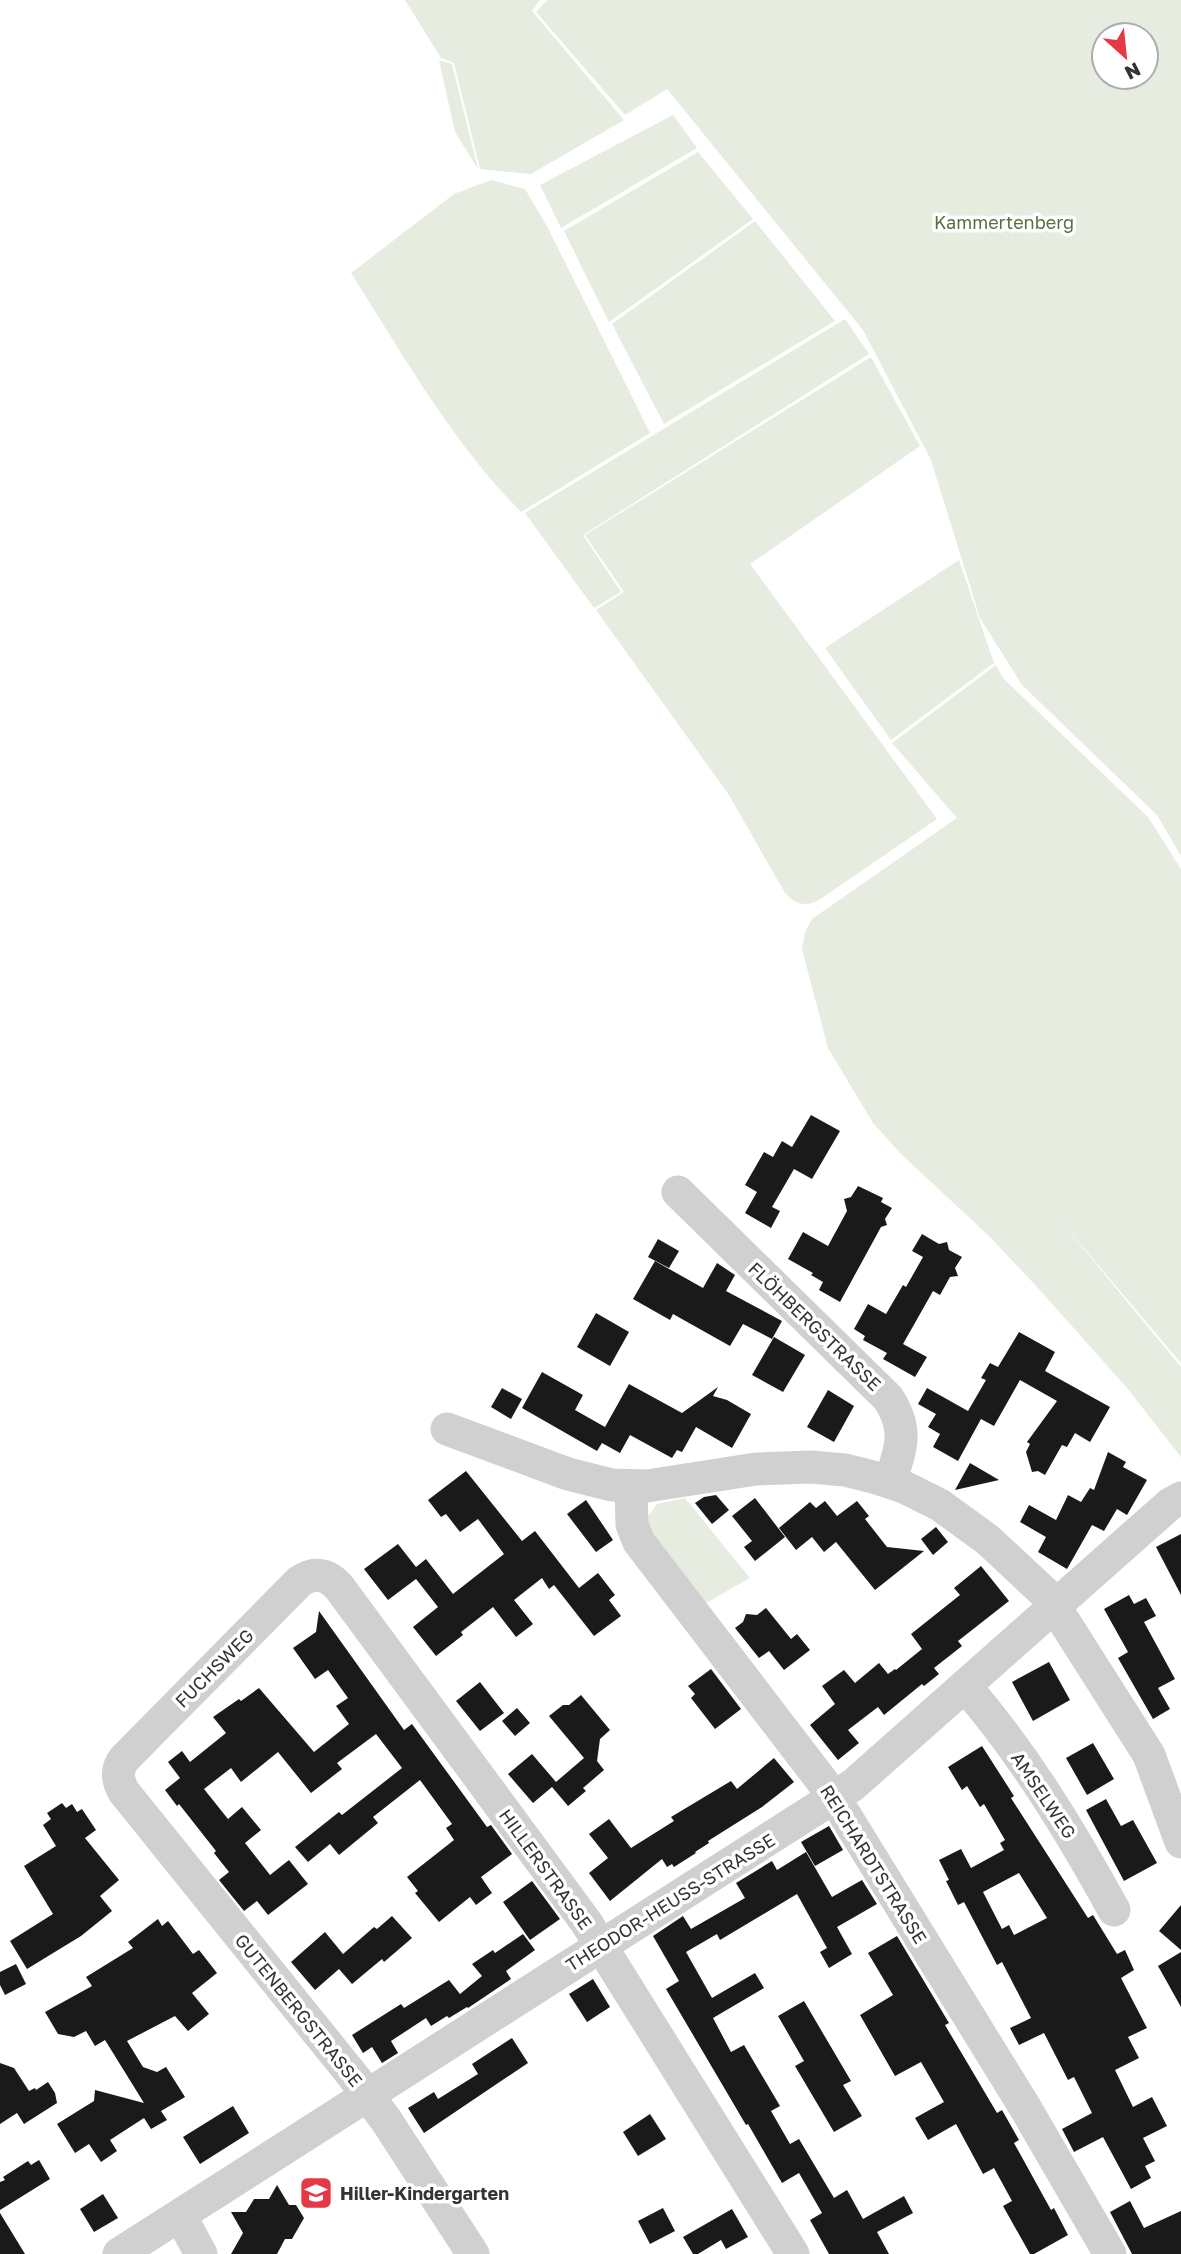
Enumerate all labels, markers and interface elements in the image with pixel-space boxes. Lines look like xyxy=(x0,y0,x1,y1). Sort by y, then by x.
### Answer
north arrow xyxy=(1090,21,1160,91)
text: N xyxy=(1121,58,1145,85)
park label: Kammertenberg xyxy=(934,211,1074,233)
street label: FLÖHBERGSTRASSE xyxy=(744,1257,886,1395)
street label: FUCHSWEG xyxy=(170,1624,258,1712)
street label: AMSELWEG xyxy=(1007,1747,1081,1843)
street label: REICHARDTSTRASSE xyxy=(816,1781,932,1947)
street label: HILLERSTRASSE xyxy=(495,1804,597,1934)
street label: THEODOR-HEUSS-STRASSE xyxy=(561,1828,779,1976)
street label: GUTENBERGSTRASSE xyxy=(231,1929,367,2091)
school or university icon: Hiller-Kindergarten xyxy=(297,2174,335,2212)
place label: Hiller-Kindergarten xyxy=(340,2182,509,2204)

